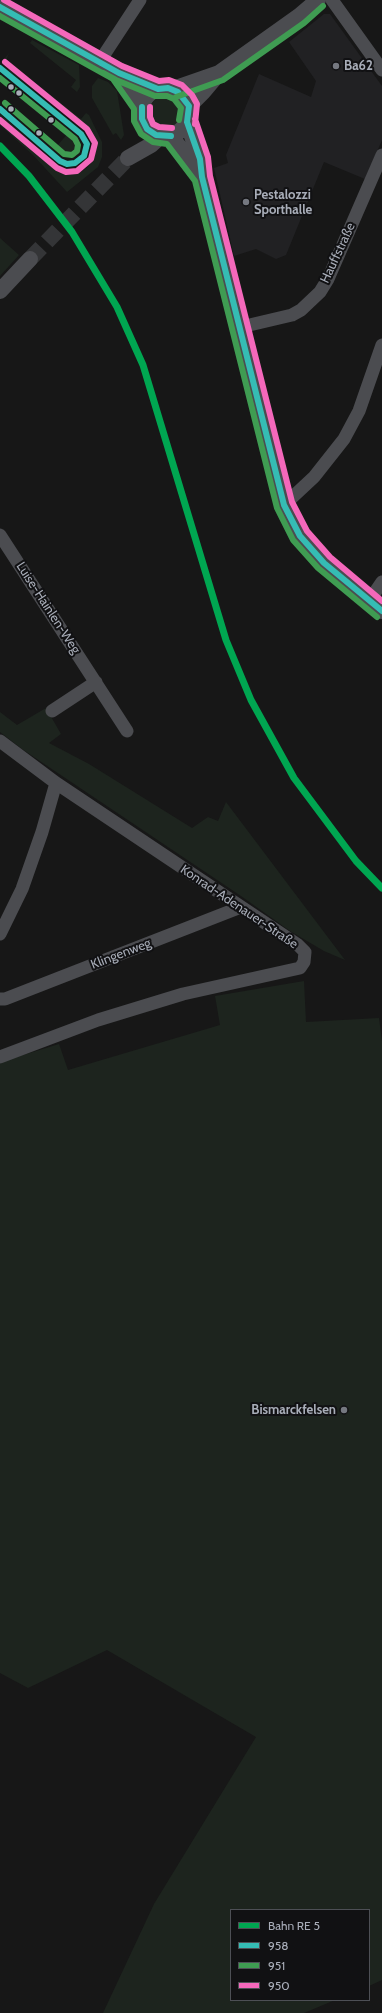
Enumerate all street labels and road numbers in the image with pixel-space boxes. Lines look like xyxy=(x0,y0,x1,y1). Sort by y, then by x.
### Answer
street label: Hauffstraße xyxy=(317,220,359,286)
street label: Luise-Hainlen-Weg xyxy=(13,559,83,657)
street label: Konrad-Adenauer-Straße xyxy=(177,862,301,952)
street label: Klingenweg xyxy=(89,935,153,973)

